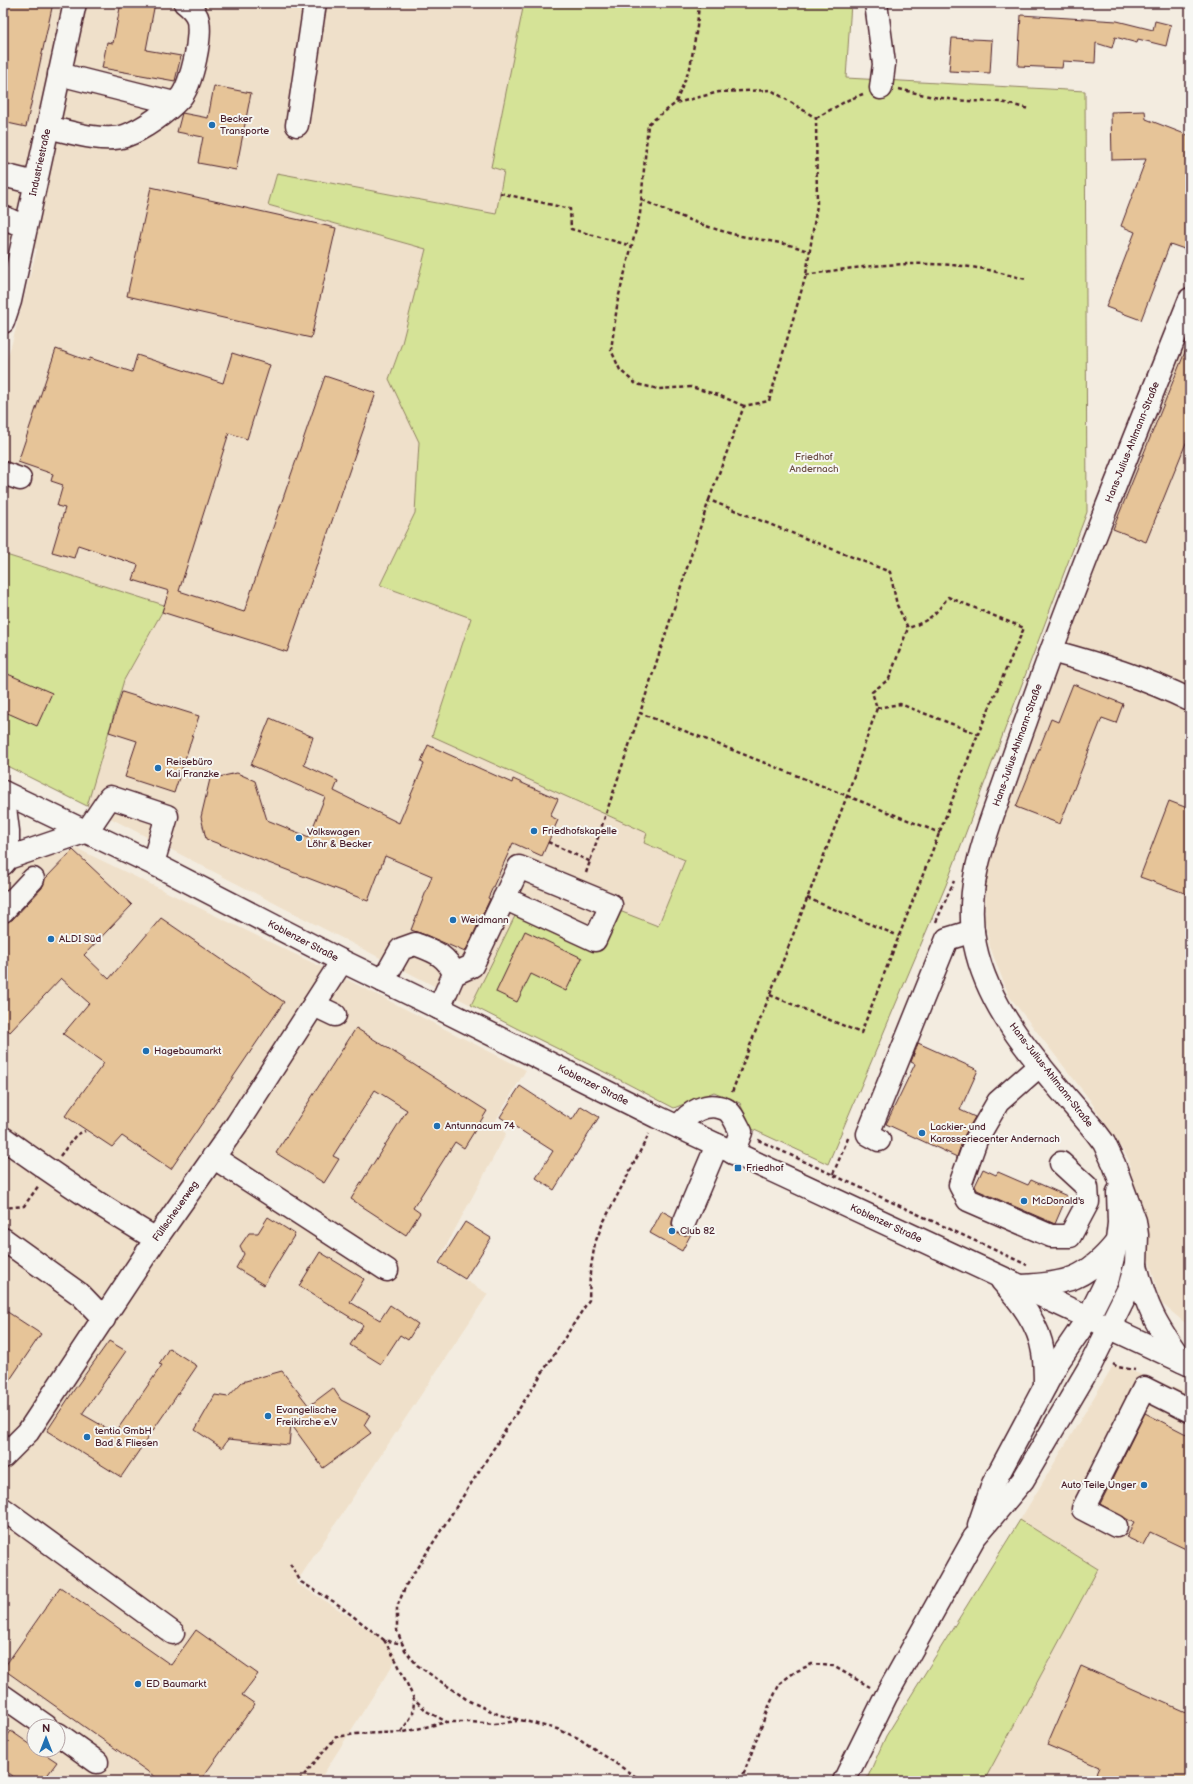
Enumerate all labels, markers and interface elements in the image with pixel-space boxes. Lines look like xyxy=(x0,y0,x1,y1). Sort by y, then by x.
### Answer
place label: Becker Transporte xyxy=(220,113,269,137)
marker: Becker Transporte xyxy=(207,120,217,130)
street label: Industriestraße xyxy=(27,128,53,197)
street label: Hans-Julius-Ahlmann-Straße xyxy=(1103,380,1162,504)
park label: Friedhof Andernach xyxy=(789,451,839,475)
street label: Hans-Julius-Ahlmann-Straße xyxy=(990,682,1045,808)
place label: Reisebüro Kai Franzke xyxy=(166,756,219,780)
marker: Reisebüro Kai Franzke xyxy=(153,763,163,773)
place label: Friedhofskapelle xyxy=(542,825,617,837)
place label: Volkswagen Löhr & Becker xyxy=(307,826,372,850)
marker: Friedhofskapelle xyxy=(529,826,539,836)
marker: Volkswagen Löhr & Becker xyxy=(294,833,304,843)
place label: Weidmann xyxy=(461,914,509,926)
marker: Weidmann xyxy=(448,915,458,925)
street label: Koblenzer Straße xyxy=(266,918,340,964)
place label: ALDI Süd xyxy=(59,933,101,945)
marker: ALDI Süd xyxy=(46,934,56,944)
street label: Hans-Julius-Ahlmann-Straße xyxy=(1007,1020,1096,1130)
place label: Hagebaumarkt xyxy=(154,1045,221,1057)
marker: Hagebaumarkt xyxy=(141,1046,151,1056)
street label: Koblenzer Straße xyxy=(556,1062,631,1108)
place label: Antunnacum 74 xyxy=(445,1120,515,1132)
marker: Antunnacum 74 xyxy=(432,1121,442,1131)
place label: Lackier- und Karosseriecenter Andernach xyxy=(930,1121,1060,1145)
marker: Lackier- und Karosseriecenter Andernach xyxy=(917,1128,927,1138)
place label: Friedhof xyxy=(746,1162,784,1174)
marker: Friedhof xyxy=(733,1163,743,1173)
street label: Füllscheuerweg xyxy=(150,1178,201,1244)
place label: McDonald's xyxy=(1032,1195,1085,1207)
marker: McDonald's xyxy=(1019,1196,1029,1206)
street label: Koblenzer Straße xyxy=(848,1202,924,1245)
place label: Club 82 xyxy=(680,1225,715,1237)
marker: Club 82 xyxy=(667,1226,677,1236)
place label: Evangelische Freikirche e.V xyxy=(276,1404,338,1428)
marker: Evangelische Freikirche e.V xyxy=(263,1411,273,1421)
place label: tentia GmbH Bad & Fliesen xyxy=(95,1425,159,1449)
marker: tentia GmbH Bad & Fliesen xyxy=(82,1432,92,1442)
place label: Auto Teile Unger xyxy=(1061,1479,1136,1491)
marker: Auto Teile Unger xyxy=(1139,1480,1149,1490)
place label: ED Baumarkt xyxy=(146,1678,206,1690)
marker: ED Baumarkt xyxy=(133,1679,143,1689)
north arrow xyxy=(26,1718,66,1758)
text: N xyxy=(42,1722,50,1735)

